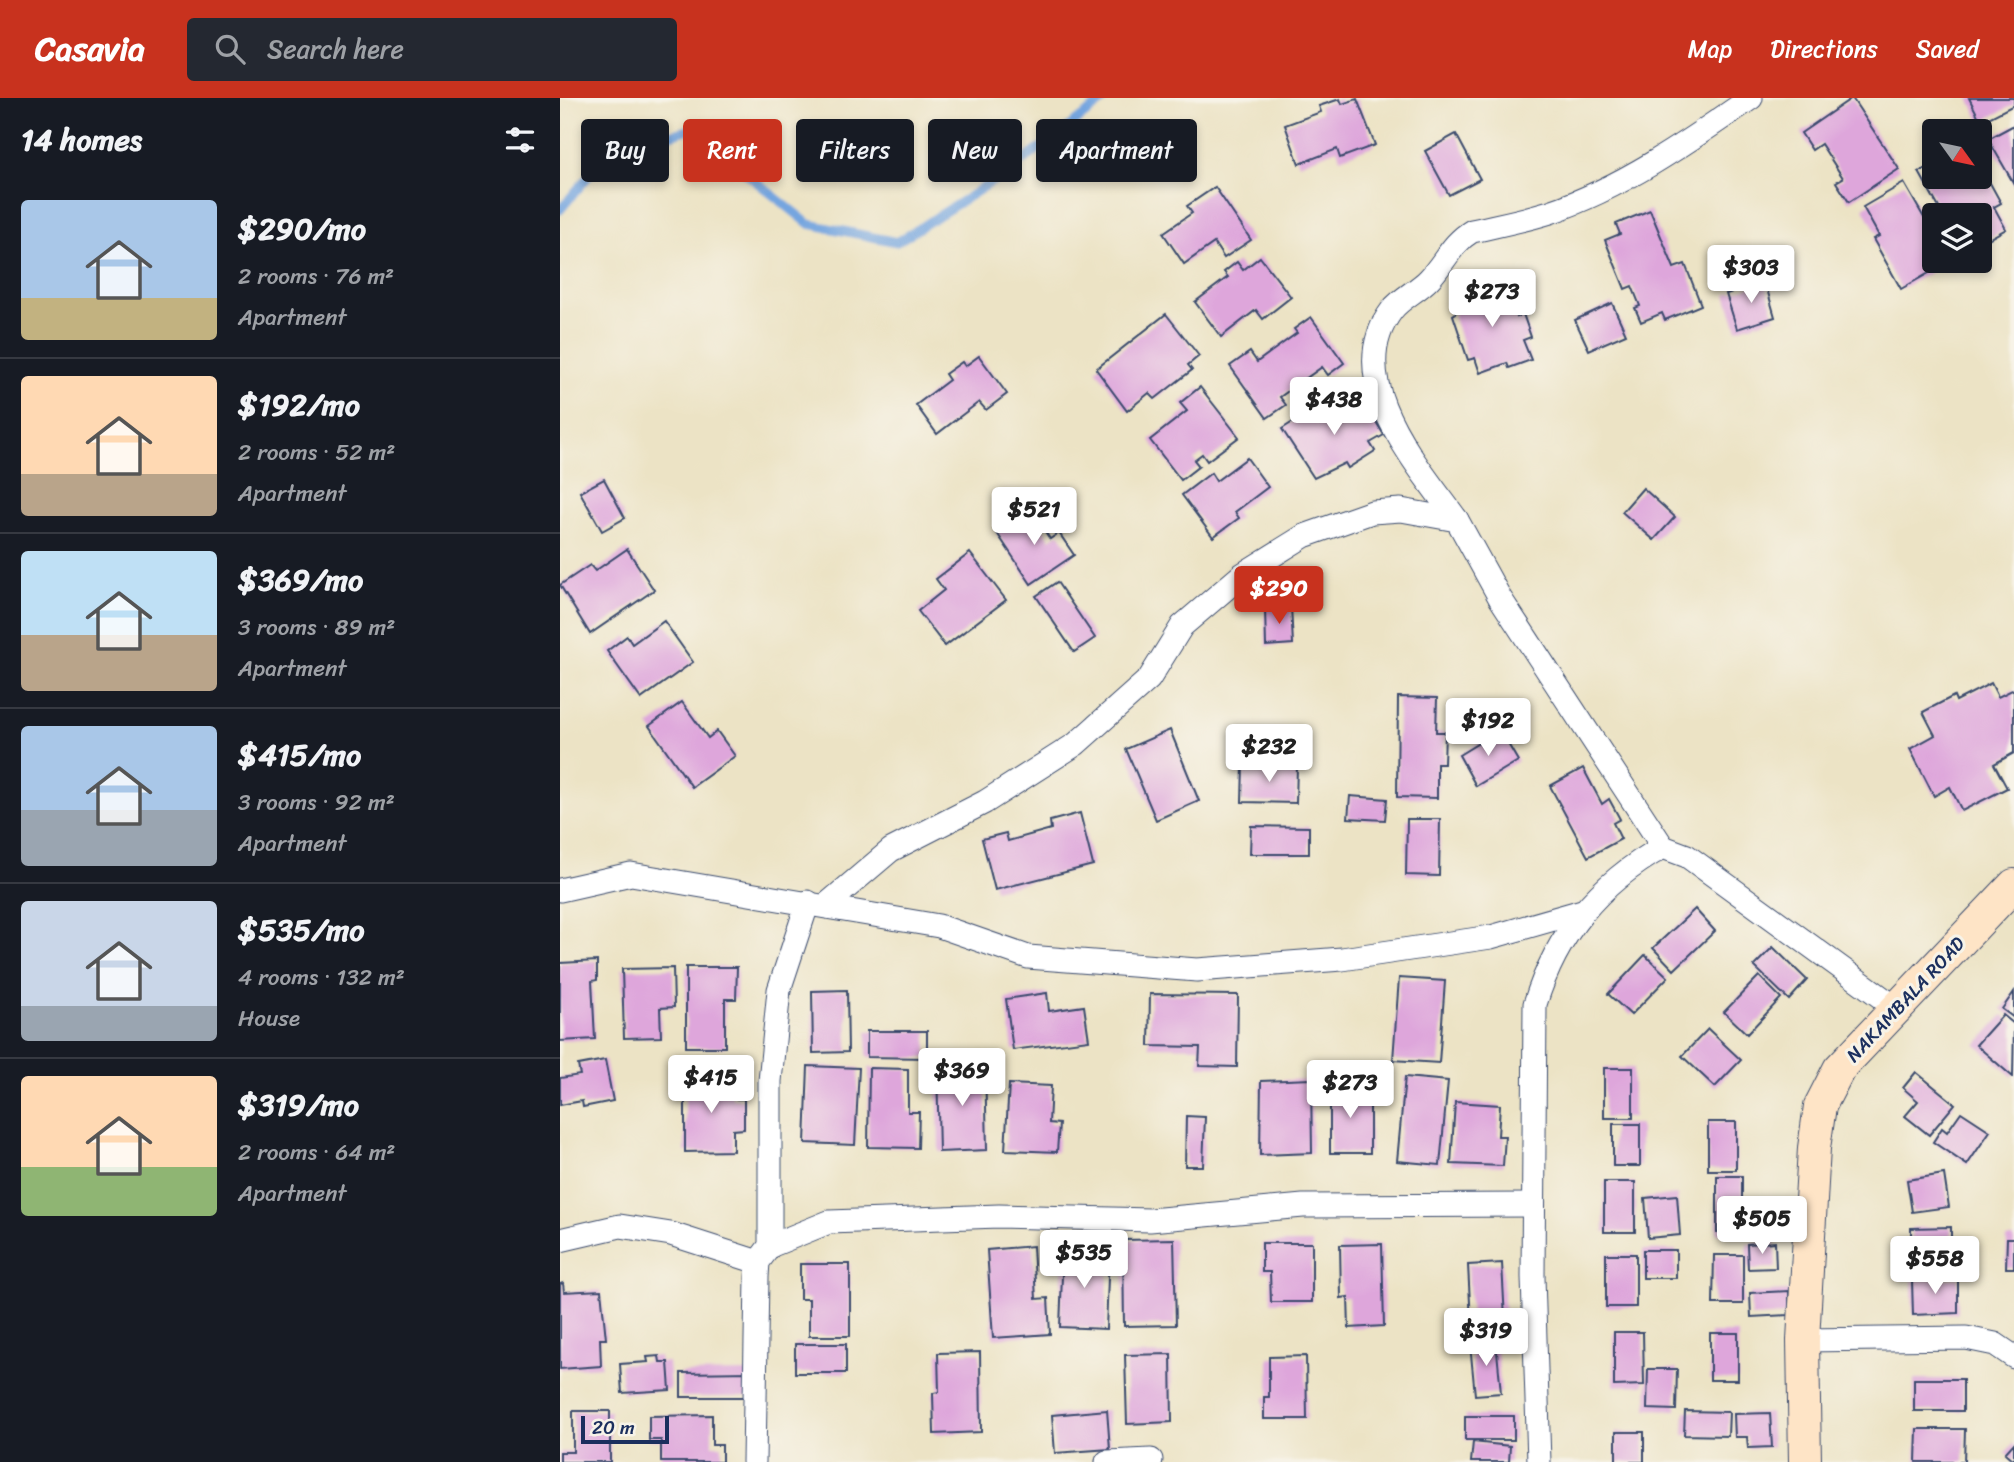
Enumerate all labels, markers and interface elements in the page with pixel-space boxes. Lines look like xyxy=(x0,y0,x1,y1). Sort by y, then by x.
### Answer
search box xyxy=(187,18,677,81)
text: Casavia xyxy=(35,20,145,78)
text: Search here xyxy=(267,26,404,72)
text: Map xyxy=(1688,28,1732,70)
text: Directions xyxy=(1770,28,1878,70)
text: Saved xyxy=(1916,28,1979,70)
icon: search xyxy=(211,30,249,68)
text: 14 homes xyxy=(21,113,142,167)
chip: Buy xyxy=(581,119,669,182)
chip: Rent xyxy=(683,119,782,182)
chip: Filters xyxy=(796,119,914,182)
chip: New xyxy=(928,119,1022,182)
chip: Apartment xyxy=(1036,119,1197,182)
north arrow xyxy=(1922,119,1992,189)
map controls xyxy=(1922,119,1992,273)
icon: filters xyxy=(501,121,539,159)
text: $290/mo xyxy=(238,202,366,256)
button: layers xyxy=(1922,203,1992,273)
icon: home xyxy=(77,228,161,312)
pin: $303 xyxy=(1710,246,1792,305)
text: $303 xyxy=(1723,247,1779,288)
text: 2 rooms · 76 m² xyxy=(238,256,394,297)
pin: $273 xyxy=(1451,270,1533,329)
text: $273 xyxy=(1465,271,1519,312)
text: Apartment xyxy=(238,297,347,338)
text: $192/mo xyxy=(238,378,360,432)
pin: $438 xyxy=(1293,378,1375,437)
text: $438 xyxy=(1306,379,1362,420)
icon: home xyxy=(77,404,161,488)
text: 2 rooms · 52 m² xyxy=(238,432,395,473)
text: Apartment xyxy=(238,473,347,514)
pin: $521 xyxy=(993,488,1075,547)
text: $521 xyxy=(1008,489,1060,530)
text: $369/mo xyxy=(238,553,363,607)
pin: $290 xyxy=(1238,566,1320,626)
text: $290 xyxy=(1250,568,1308,609)
icon: home xyxy=(77,579,161,663)
text: 3 rooms · 89 m² xyxy=(238,607,395,648)
text: Apartment xyxy=(238,648,347,689)
pin: $192 xyxy=(1447,698,1529,758)
text: $192 xyxy=(1462,700,1514,741)
pin: $232 xyxy=(1228,724,1310,784)
text: $232 xyxy=(1242,726,1296,767)
text: $415/mo xyxy=(238,728,361,782)
icon: home xyxy=(77,754,161,838)
text: 3 rooms · 92 m² xyxy=(238,782,395,823)
text: Apartment xyxy=(238,823,347,864)
text: $535/mo xyxy=(238,903,364,957)
street label: NAKAMBALA ROAD xyxy=(1838,928,1973,1070)
icon: home xyxy=(77,929,161,1013)
text: 4 rooms · 132 m² xyxy=(238,957,405,998)
text: House xyxy=(238,998,300,1039)
pin: $369 xyxy=(921,1048,1003,1108)
text: $369 xyxy=(934,1050,990,1091)
pin: $415 xyxy=(670,1056,752,1115)
text: $415 xyxy=(684,1057,738,1098)
pin: $273 xyxy=(1309,1060,1391,1120)
text: $273 xyxy=(1323,1062,1377,1103)
text: $319/mo xyxy=(238,1078,359,1132)
icon: home xyxy=(77,1104,161,1188)
text: 2 rooms · 64 m² xyxy=(238,1132,395,1173)
text: Apartment xyxy=(238,1173,347,1214)
pin: $505 xyxy=(1721,1196,1803,1256)
text: $505 xyxy=(1733,1198,1791,1239)
pin: $535 xyxy=(1043,1230,1125,1290)
text: $535 xyxy=(1056,1232,1112,1273)
pin: $558 xyxy=(1894,1236,1976,1296)
text: $558 xyxy=(1906,1238,1964,1279)
pin: $319 xyxy=(1445,1308,1527,1368)
text: $319 xyxy=(1460,1310,1512,1351)
text: 20 m xyxy=(592,1411,635,1444)
scale bar xyxy=(581,1413,668,1445)

